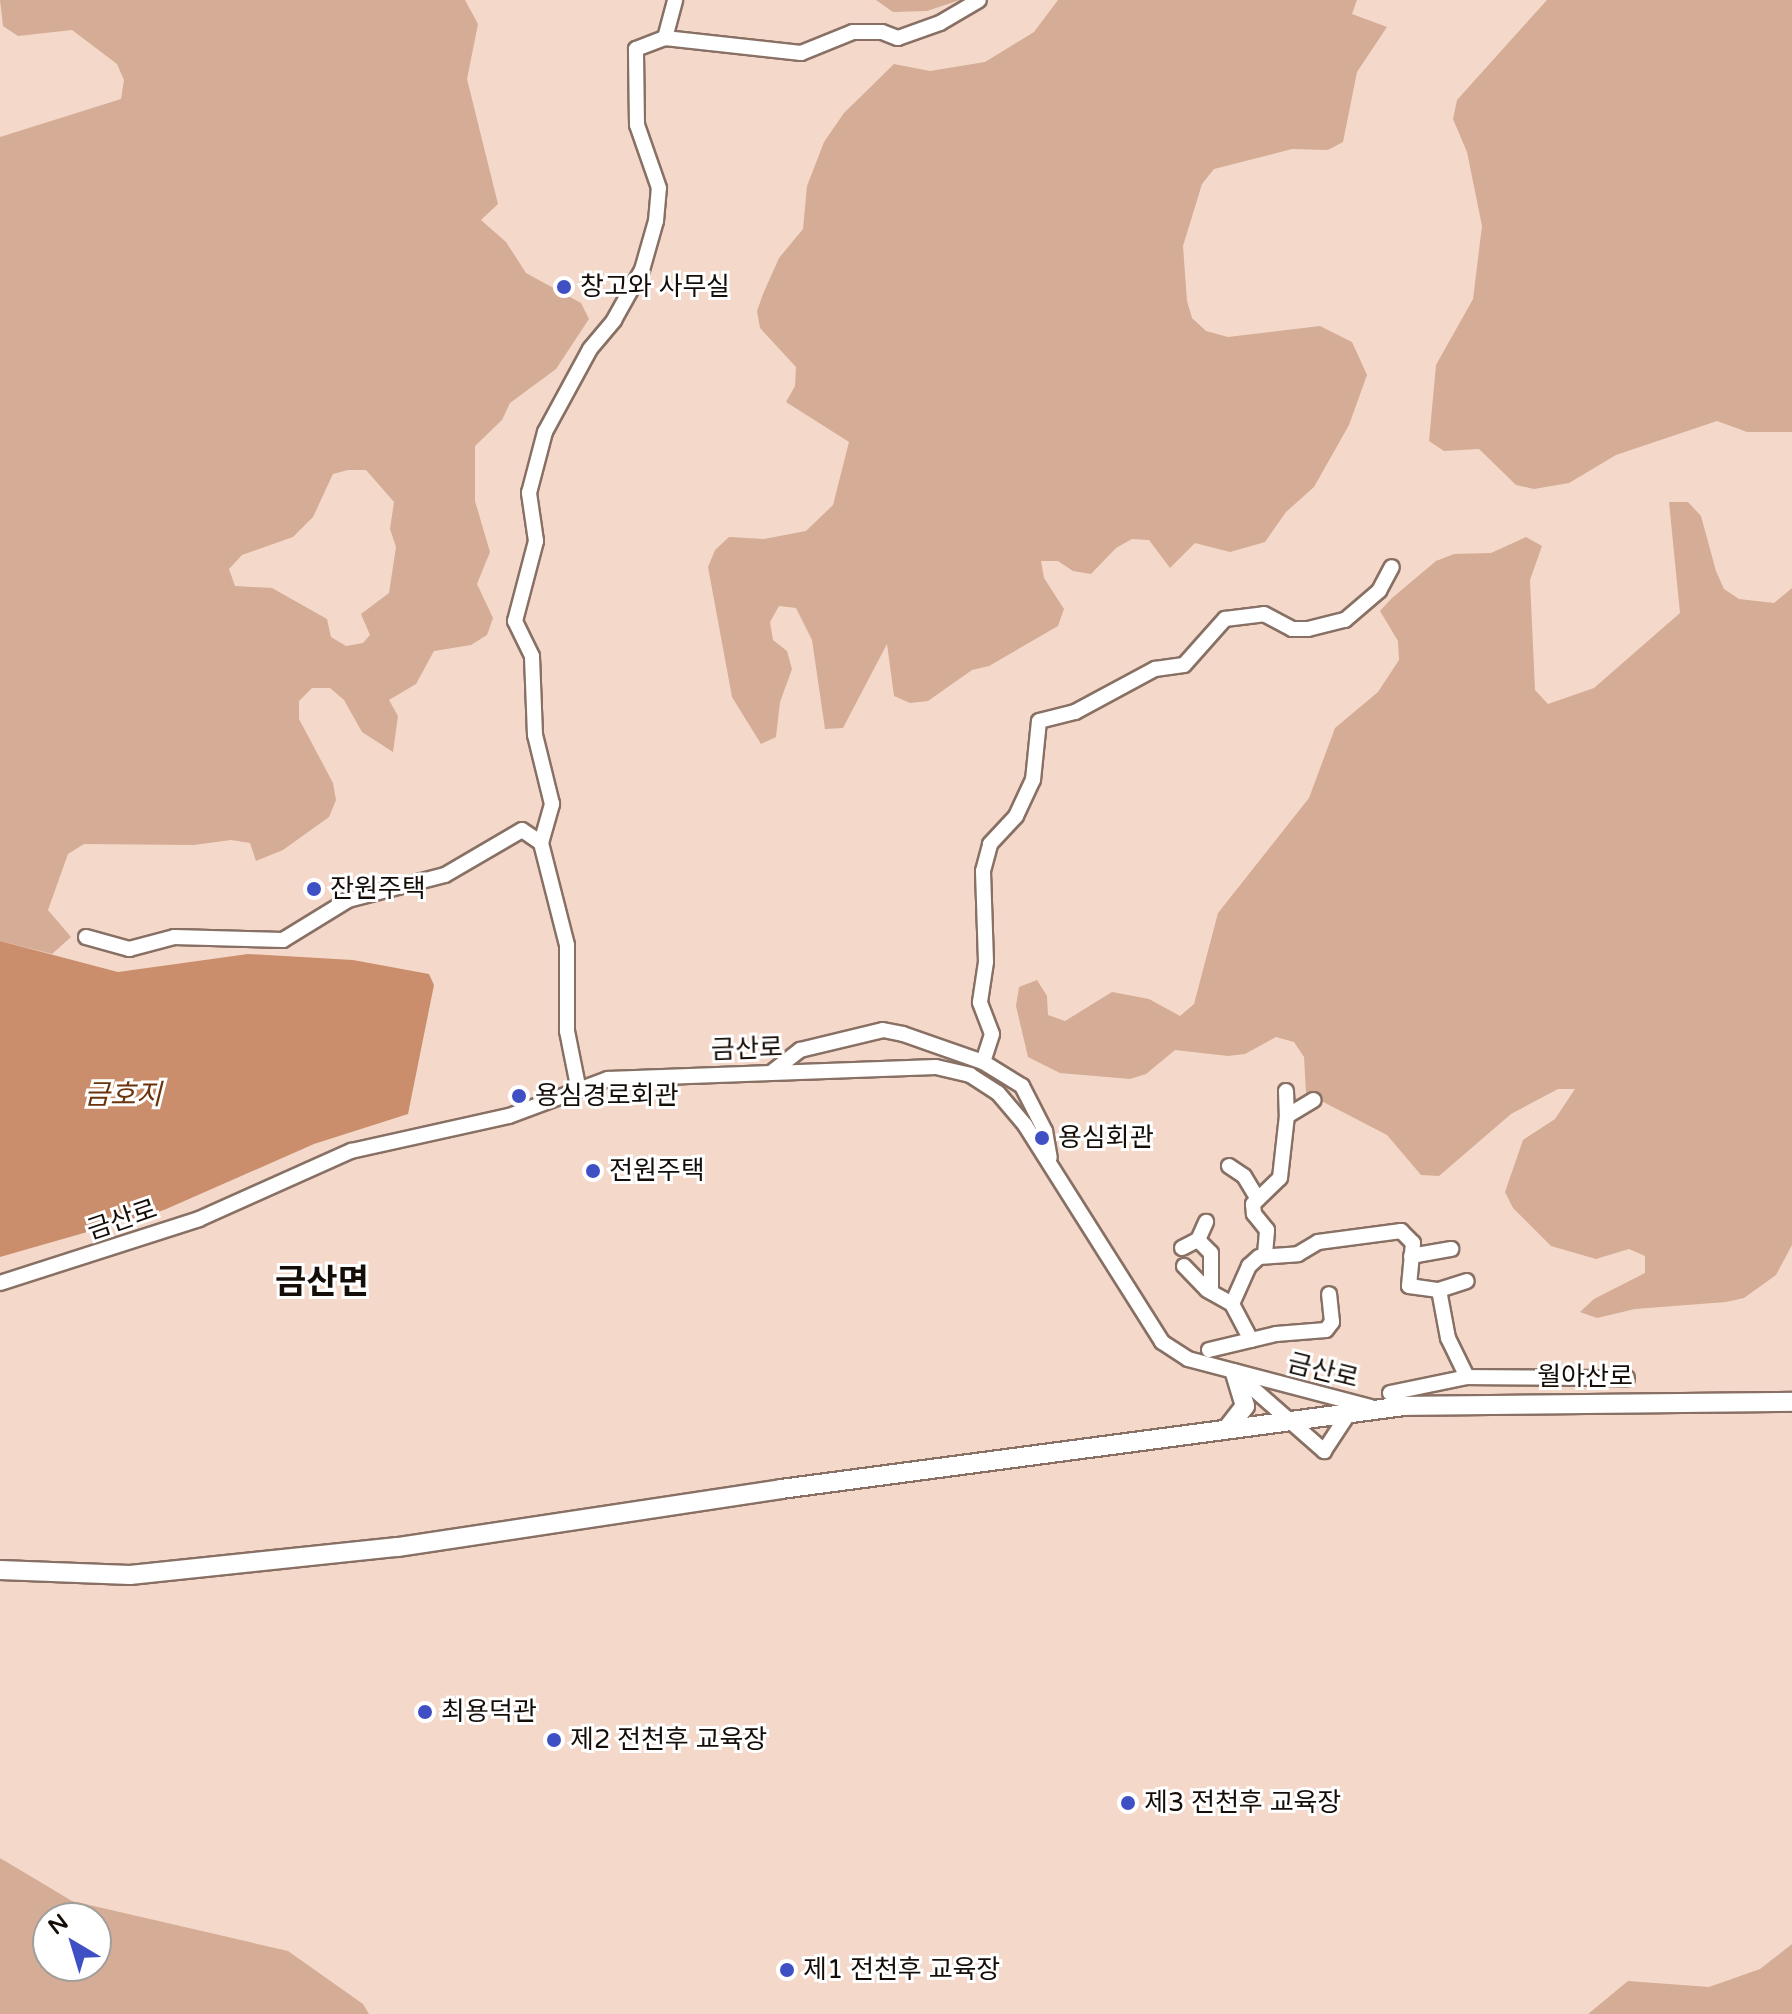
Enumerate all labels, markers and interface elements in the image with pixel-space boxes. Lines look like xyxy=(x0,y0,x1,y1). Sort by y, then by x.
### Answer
place label: 창고와 사무실 xyxy=(580,271,730,303)
marker: 창고와 사무실 xyxy=(555,278,573,296)
place label: 잔원주택 xyxy=(330,873,426,905)
marker: 잔원주택 xyxy=(305,880,323,898)
street label: 금산로 xyxy=(711,1032,783,1066)
water label: 금호지 xyxy=(84,1078,162,1112)
place label: 용심경로회관 xyxy=(535,1080,679,1112)
marker: 용심경로회관 xyxy=(510,1087,528,1105)
place label: 용심회관 xyxy=(1058,1122,1154,1154)
marker: 용심회관 xyxy=(1033,1129,1051,1147)
place label: 전원주택 xyxy=(609,1155,705,1187)
marker: 전원주택 xyxy=(584,1162,602,1180)
street label: 금산로 xyxy=(83,1194,161,1246)
district label: 금산면 xyxy=(275,1263,369,1303)
street label: 금산로 xyxy=(1284,1347,1362,1395)
street label: 월아산로 xyxy=(1537,1361,1633,1393)
place label: 최용덕관 xyxy=(441,1696,537,1728)
marker: 최용덕관 xyxy=(416,1703,434,1721)
place label: 제2 전천후 교육장 xyxy=(570,1724,767,1756)
marker: 제2 전천후 교육장 xyxy=(545,1731,563,1749)
place label: 제3 전천후 교육장 xyxy=(1144,1787,1341,1819)
marker: 제3 전천후 교육장 xyxy=(1119,1794,1137,1812)
north arrow xyxy=(32,1902,112,1982)
text: N xyxy=(43,1909,73,1940)
place label: 제1 전천후 교육장 xyxy=(803,1954,1000,1986)
marker: 제1 전천후 교육장 xyxy=(778,1961,796,1979)

